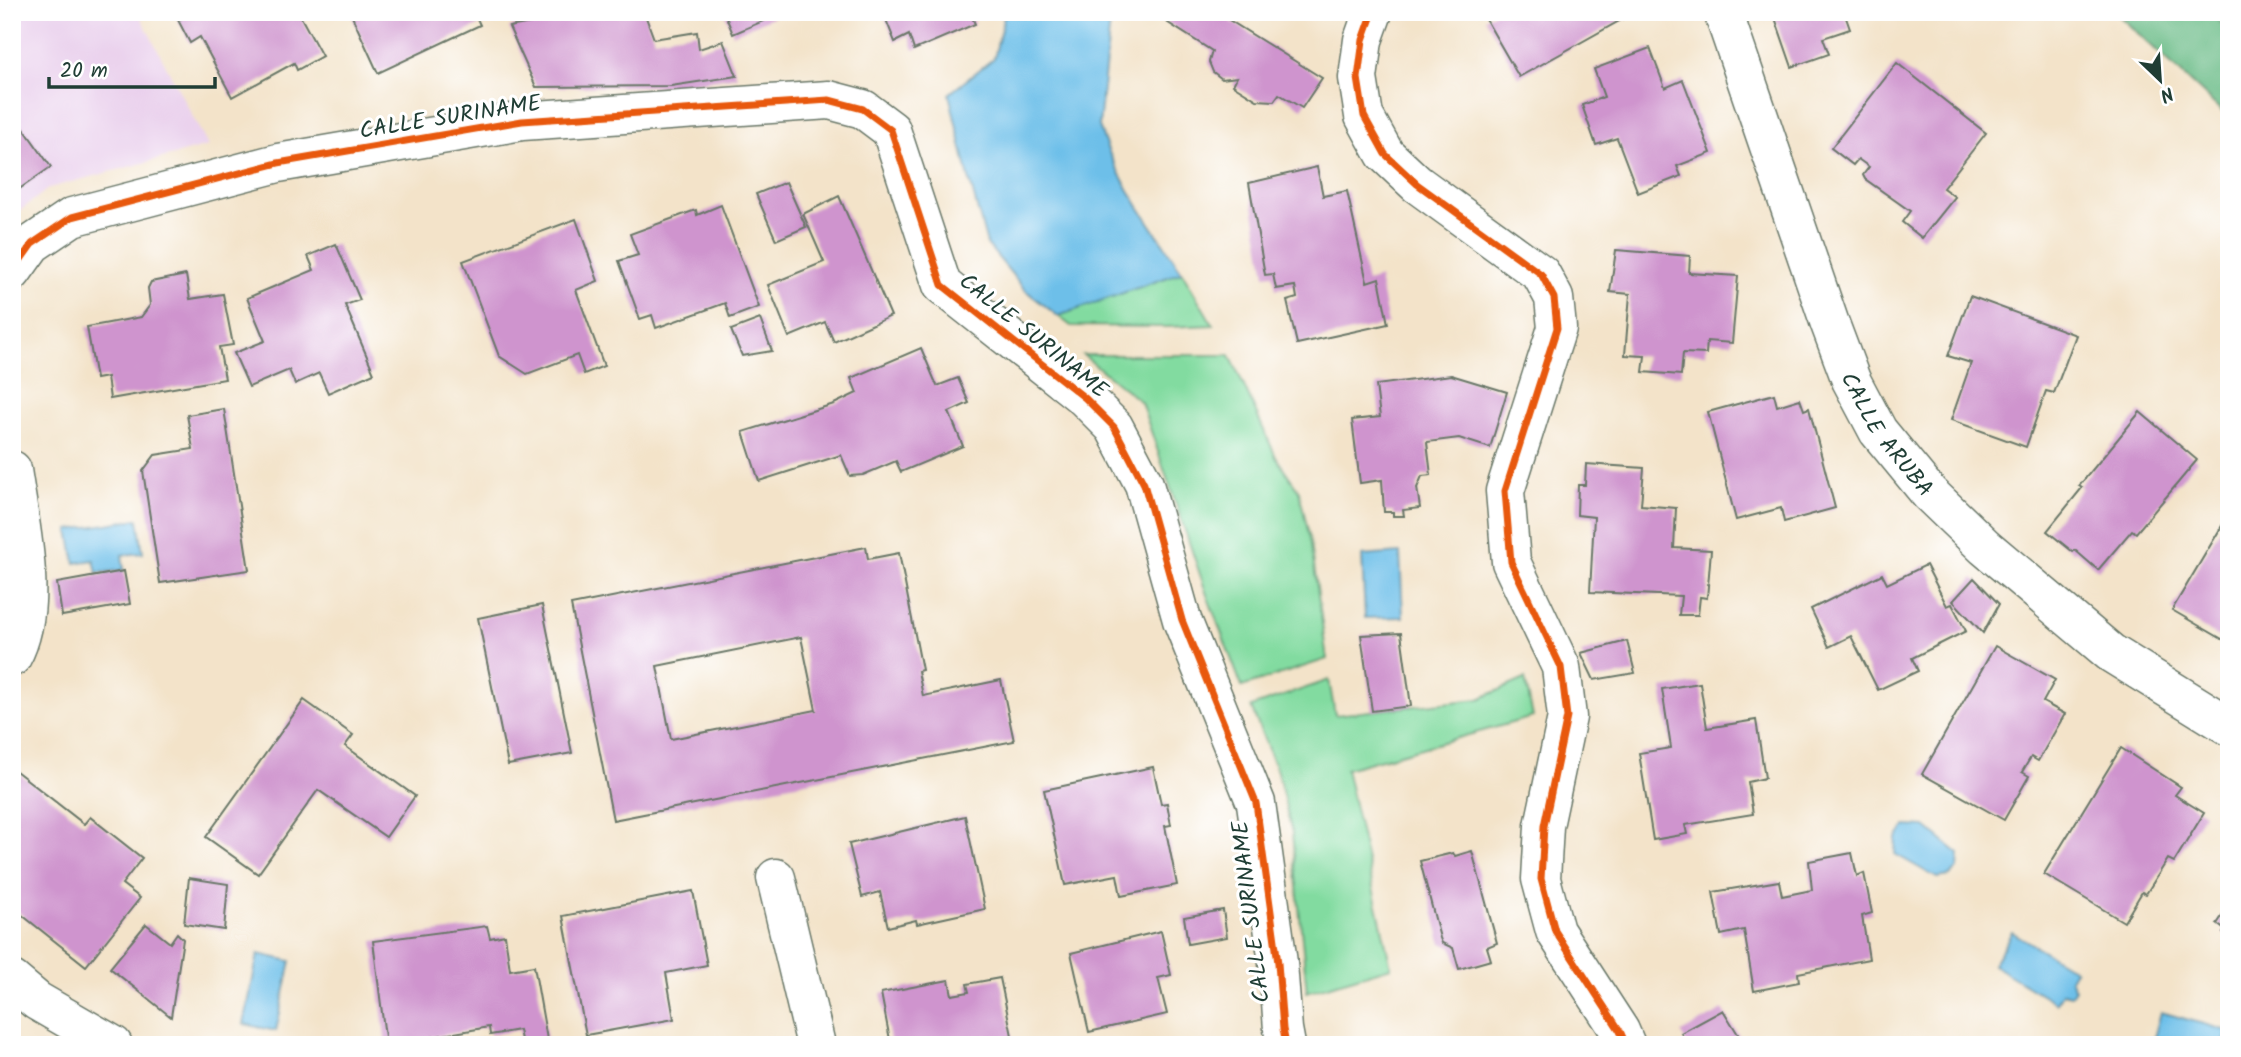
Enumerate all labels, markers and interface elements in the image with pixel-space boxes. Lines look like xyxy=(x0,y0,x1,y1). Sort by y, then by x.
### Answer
scale bar xyxy=(49,46,215,90)
north arrow xyxy=(2126,46,2196,116)
text: 20 m xyxy=(60,55,108,88)
text: N xyxy=(2155,77,2178,110)
street label: CALLE SURINAME xyxy=(357,86,544,150)
street label: CALLE SURINAME xyxy=(950,265,1116,409)
street label: CALLE ARUBA xyxy=(1830,367,1941,506)
street label: CALLE SURINAME xyxy=(1223,818,1281,1005)

